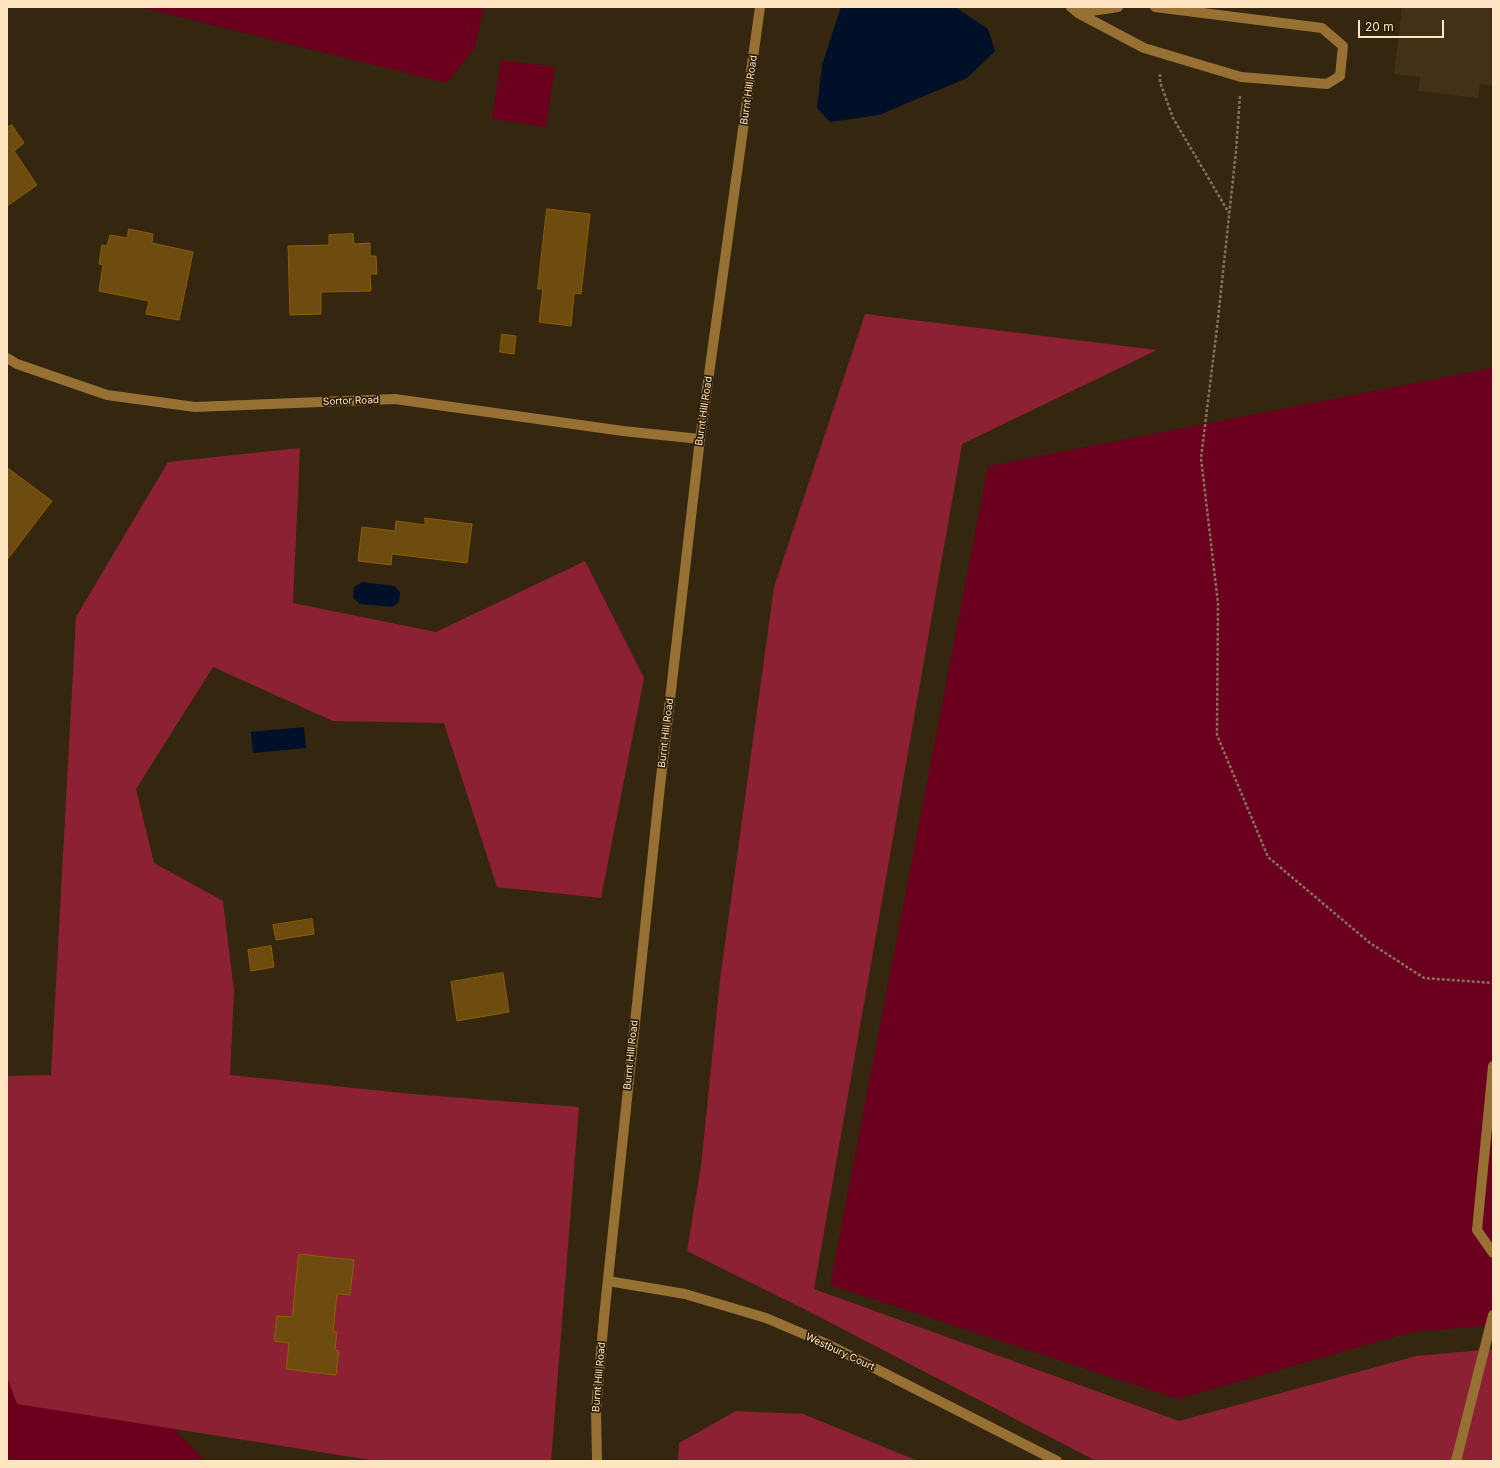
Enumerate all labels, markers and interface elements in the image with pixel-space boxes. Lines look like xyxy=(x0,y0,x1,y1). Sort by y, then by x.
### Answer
scale bar xyxy=(1360,12,1446,38)
text: 20 m xyxy=(1365,19,1394,34)
street label: Burnt Hill Road xyxy=(738,55,760,125)
street label: Burnt Hill Road xyxy=(693,376,715,446)
street label: Sortor Road xyxy=(323,394,379,408)
street label: Burnt Hill Road xyxy=(656,698,676,768)
street label: Burnt Hill Road xyxy=(621,1020,641,1090)
street label: Westbury Court xyxy=(804,1331,876,1373)
street label: Burnt Hill Road xyxy=(590,1342,608,1412)

